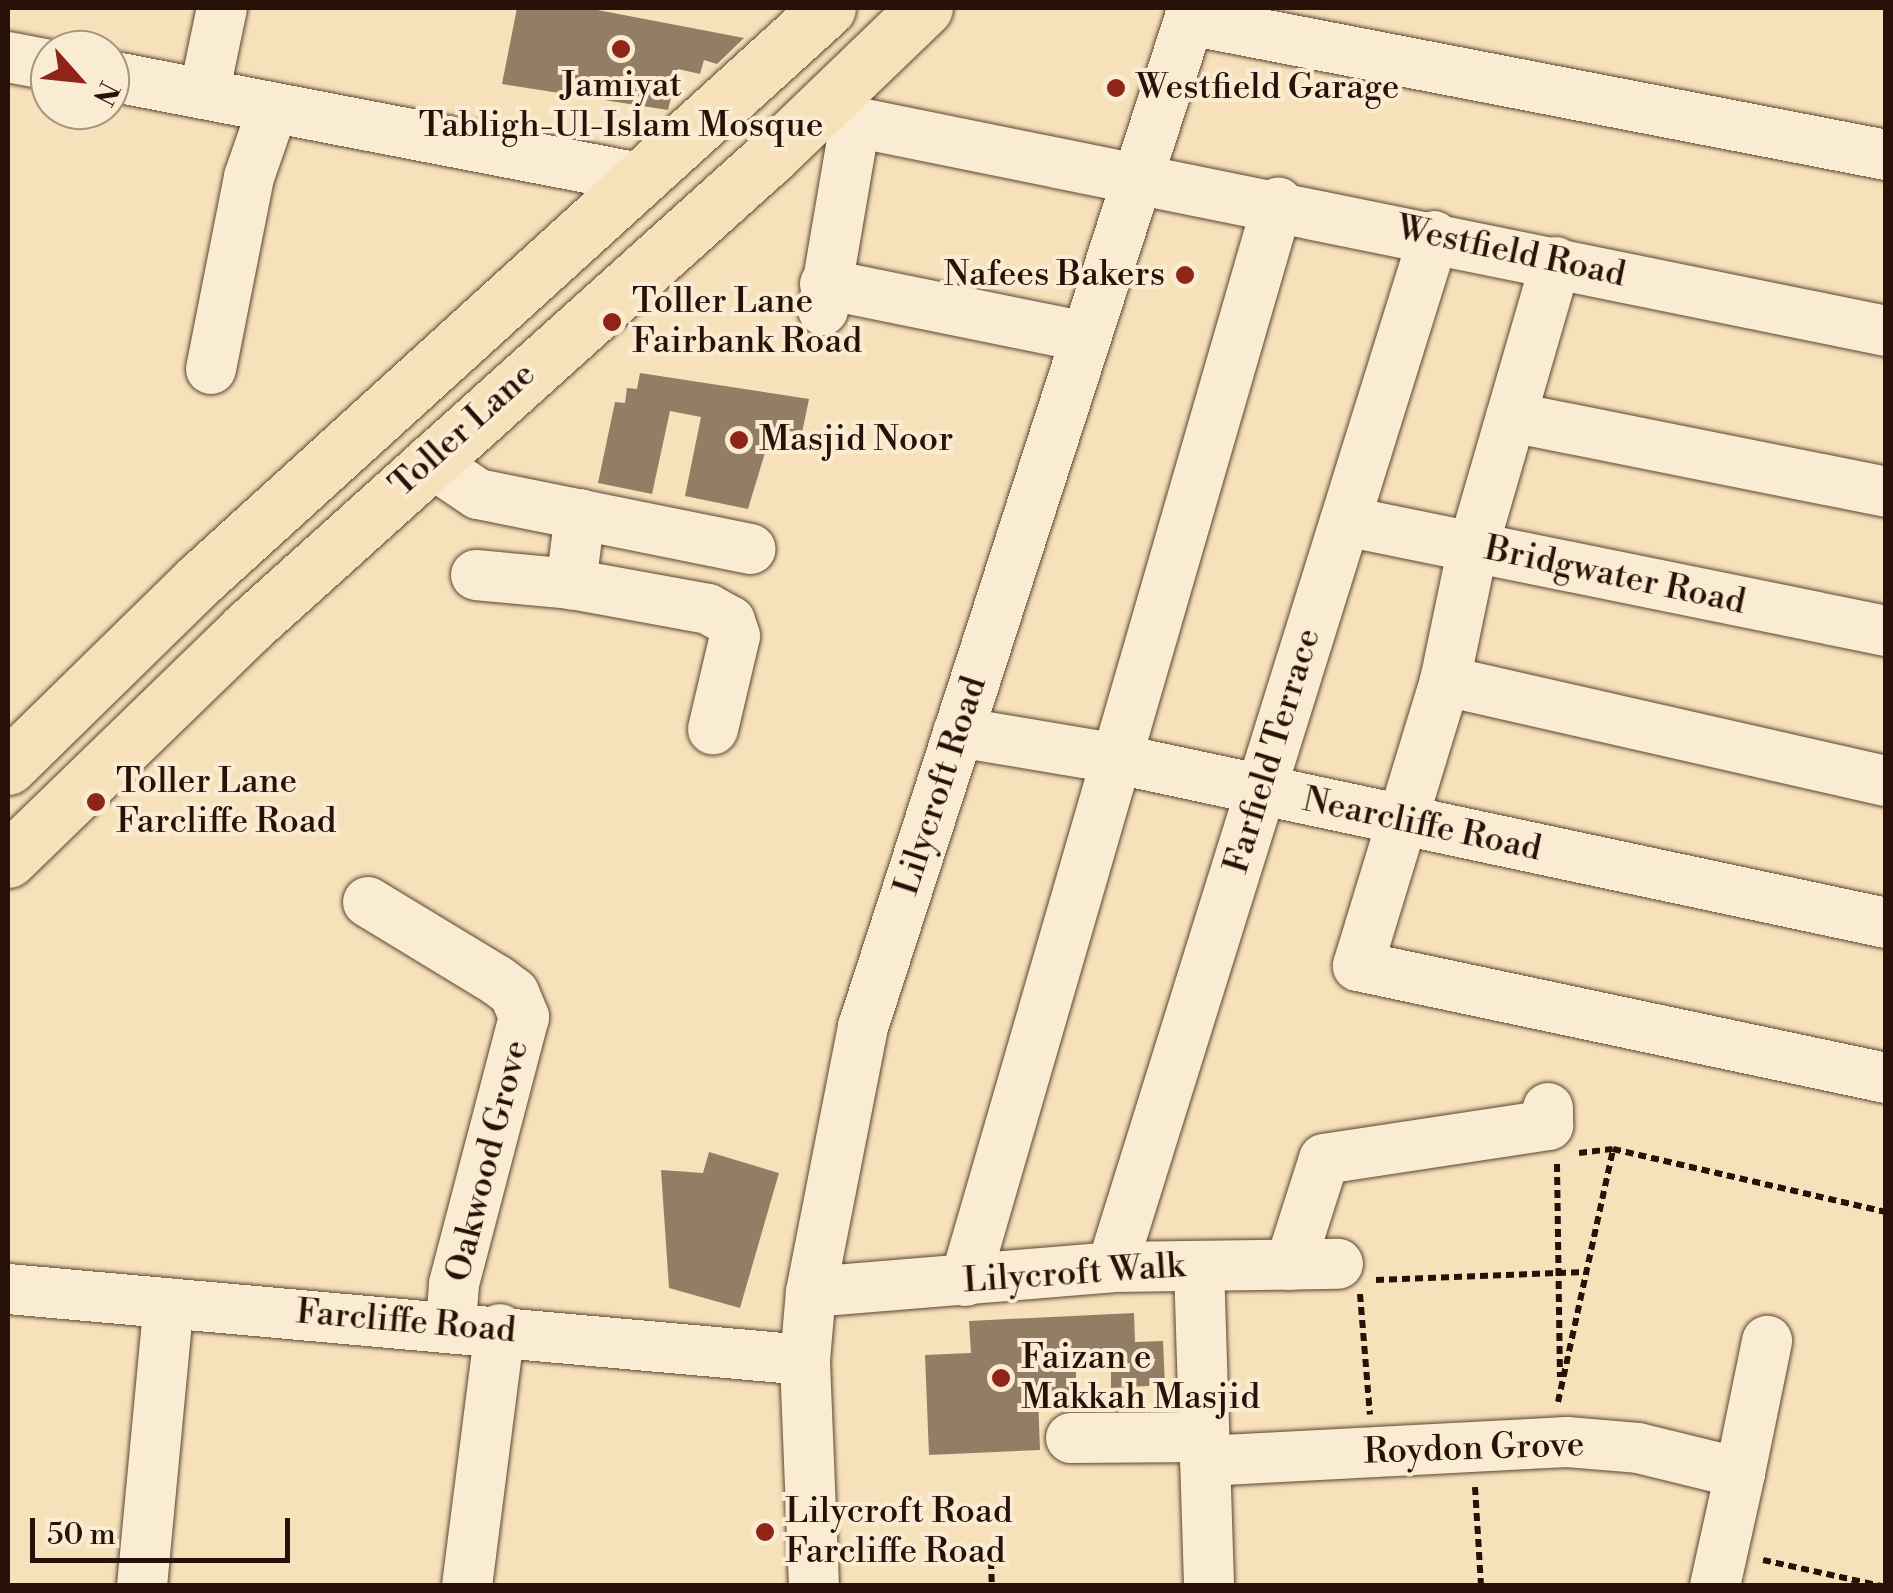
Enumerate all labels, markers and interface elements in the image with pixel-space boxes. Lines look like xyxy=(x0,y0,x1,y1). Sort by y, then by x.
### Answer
north arrow xyxy=(30,30,130,130)
marker: Jamiyat Tabligh-Ul-Islam Mosque xyxy=(610,38,632,60)
place label: Jamiyat Tabligh-Ul-Islam Mosque xyxy=(419,65,823,147)
place label: Westfield Garage xyxy=(1136,67,1399,109)
text: N xyxy=(85,75,126,111)
marker: Westfield Garage xyxy=(1105,77,1127,99)
street label: Westfield Road xyxy=(1393,207,1629,297)
place label: Nafees Bakers xyxy=(944,254,1165,296)
marker: Nafees Bakers xyxy=(1174,264,1196,286)
place label: Toller Lane Fairbank Road xyxy=(632,281,862,363)
marker: Toller Lane Fairbank Road xyxy=(601,311,623,333)
street label: Toller Lane xyxy=(382,354,544,506)
place label: Masjid Noor xyxy=(759,419,953,461)
marker: Masjid Noor xyxy=(728,429,750,451)
street label: Bridgwater Road xyxy=(1481,528,1749,624)
street label: Farfield Terrace xyxy=(1216,623,1330,879)
street label: Lilycroft Road xyxy=(886,671,996,901)
place label: Toller Lane Farcliffe Road xyxy=(116,761,336,843)
street label: Nearcliffe Road xyxy=(1299,779,1545,871)
marker: Toller Lane Farcliffe Road xyxy=(85,791,107,813)
street label: Oakwood Grove xyxy=(438,1036,538,1286)
street label: Lilycroft Walk xyxy=(962,1245,1186,1303)
street label: Farcliffe Road xyxy=(294,1291,518,1353)
place label: Faizan e Makkah Masjid xyxy=(1021,1337,1260,1419)
marker: Faizan e Makkah Masjid xyxy=(990,1367,1012,1389)
street label: Roydon Grove xyxy=(1363,1424,1585,1474)
place label: Lilycroft Road Farcliffe Road xyxy=(785,1491,1013,1573)
scale bar xyxy=(35,1498,295,1560)
text: 50 m xyxy=(47,1516,116,1554)
marker: Lilycroft Road Farcliffe Road xyxy=(754,1521,776,1543)

